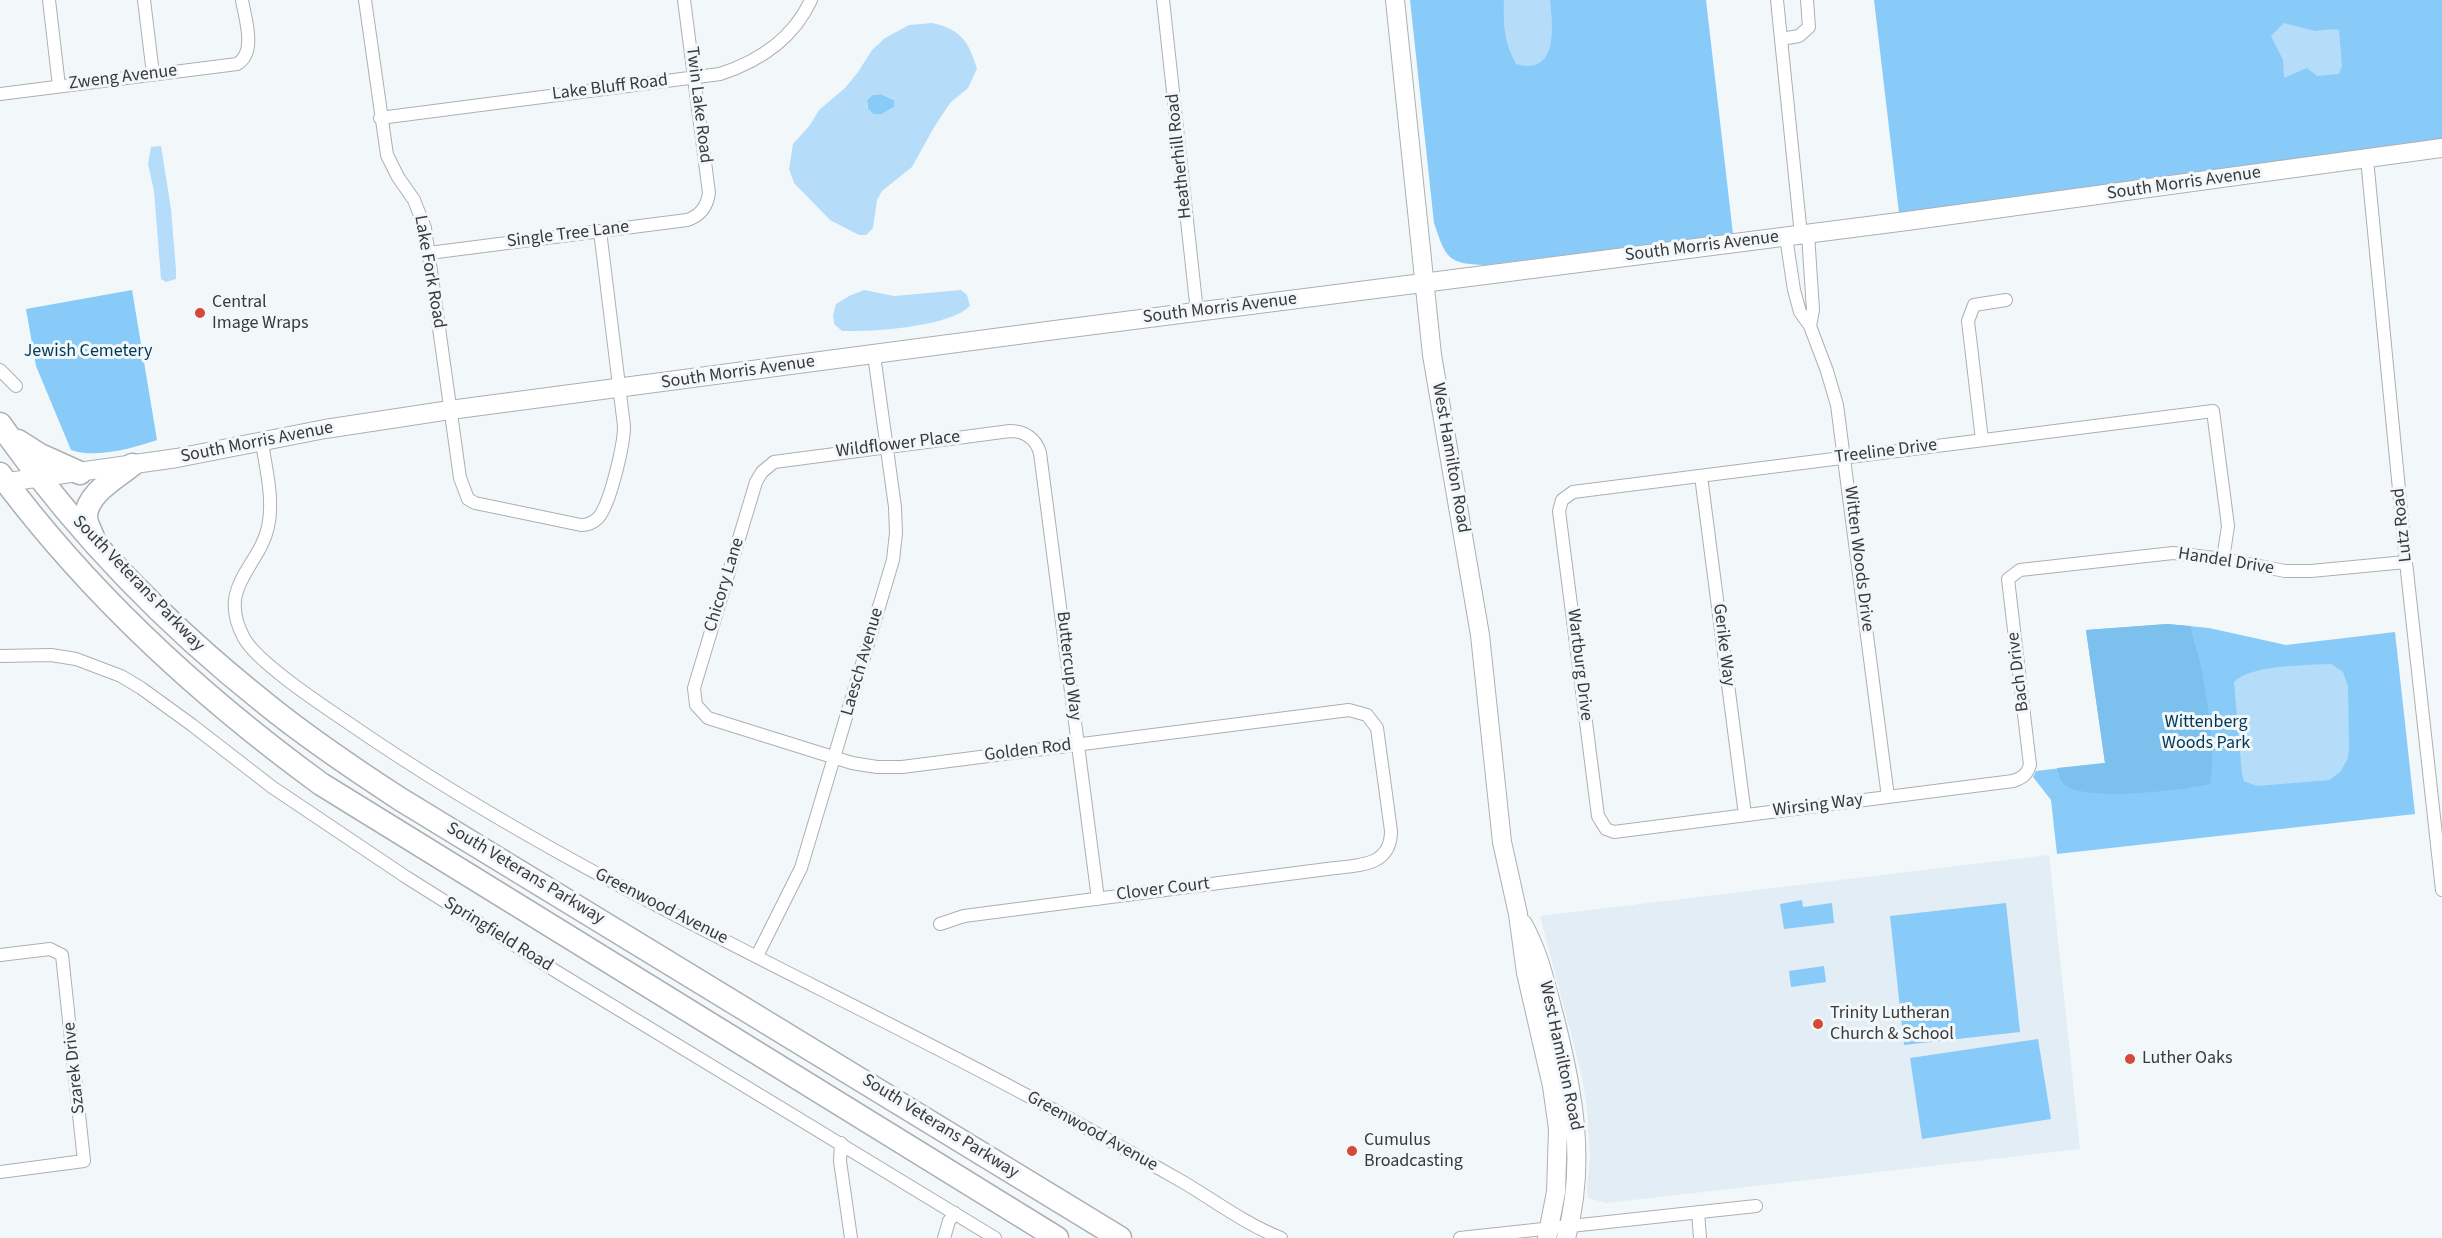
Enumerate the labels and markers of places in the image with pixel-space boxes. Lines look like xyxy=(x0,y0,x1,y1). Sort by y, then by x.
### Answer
place label: Central Image Wraps xyxy=(212,292,309,334)
marker: Central Image Wraps xyxy=(193,306,207,320)
place label: Trinity Lutheran Church & School xyxy=(1830,1003,1954,1046)
marker: Trinity Lutheran Church & School xyxy=(1811,1017,1825,1031)
place label: Luther Oaks xyxy=(2142,1048,2232,1070)
marker: Luther Oaks xyxy=(2123,1052,2137,1066)
place label: Cumulus Broadcasting xyxy=(1364,1130,1463,1172)
marker: Cumulus Broadcasting xyxy=(1345,1144,1359,1158)

